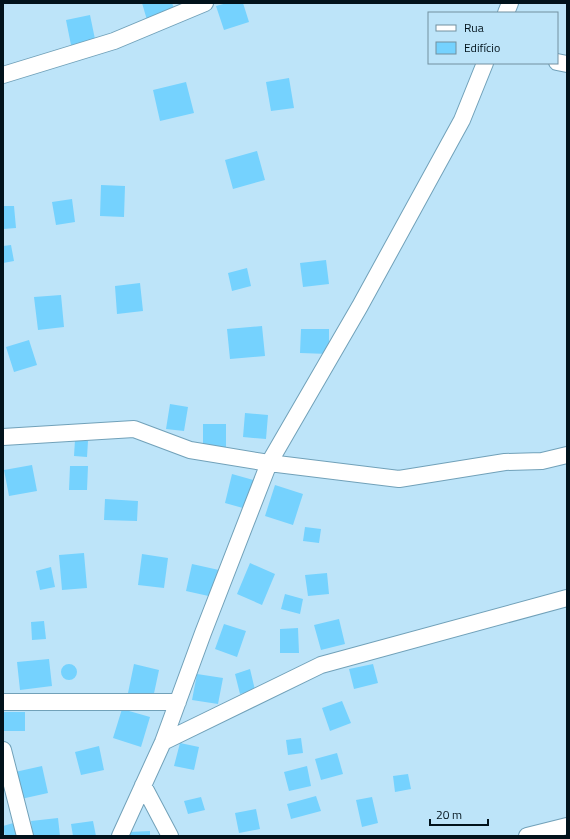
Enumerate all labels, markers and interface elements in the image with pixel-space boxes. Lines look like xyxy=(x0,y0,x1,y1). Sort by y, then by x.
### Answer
legend xyxy=(428,12,558,64)
text: Rua xyxy=(464,18,484,37)
text: Edifício xyxy=(464,38,500,57)
scale bar xyxy=(430,801,488,827)
text: 20 m xyxy=(436,805,462,824)

